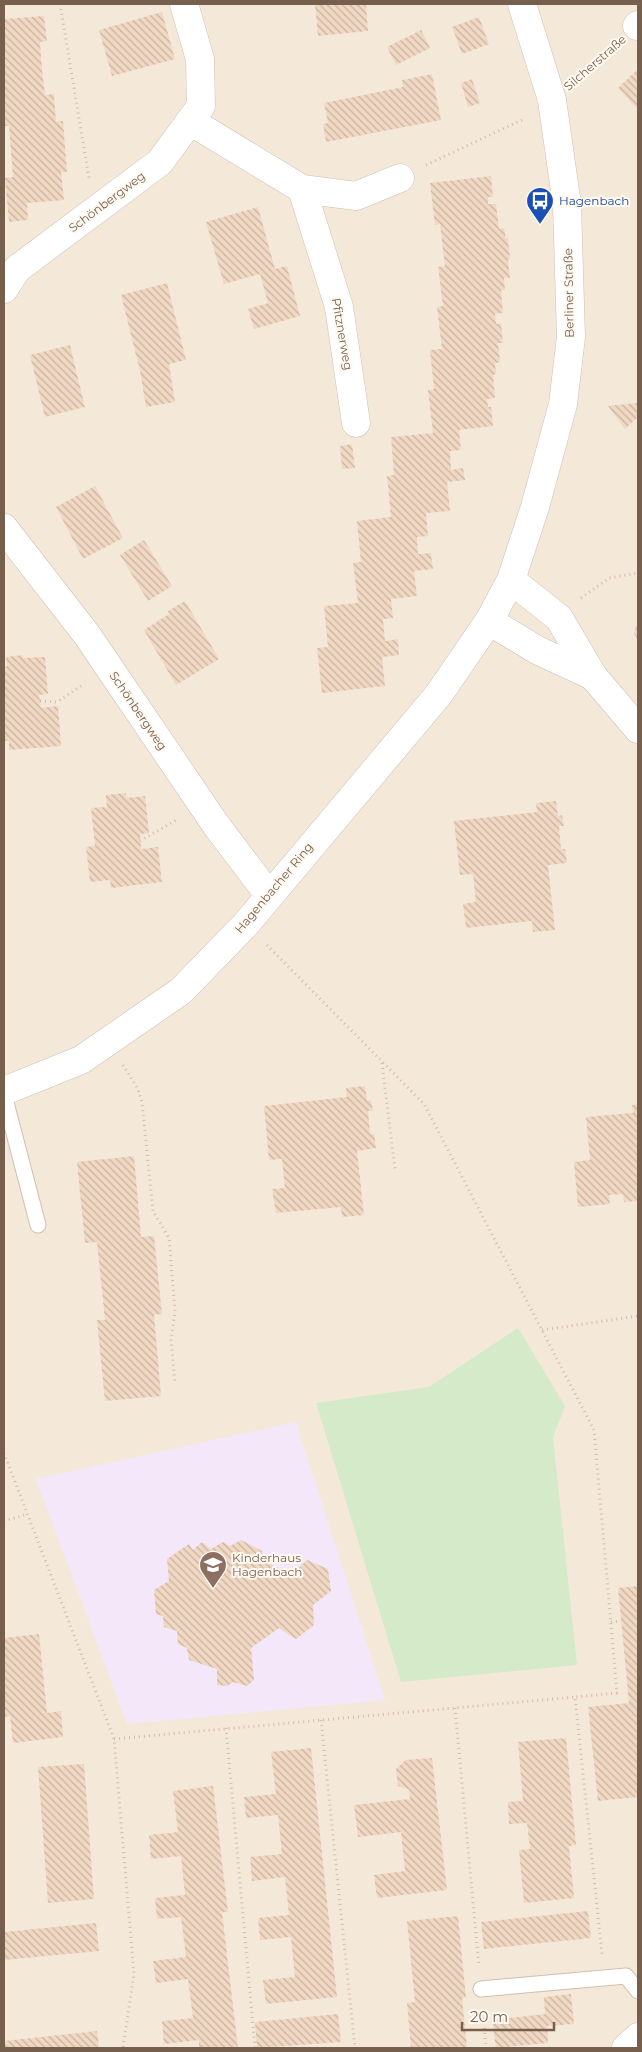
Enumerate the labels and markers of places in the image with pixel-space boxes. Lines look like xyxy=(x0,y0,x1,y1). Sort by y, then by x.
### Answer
bus stop icon: Hagenbach xyxy=(525,186,555,225)
place label: Hagenbach xyxy=(559,193,629,208)
school or university icon: Kinderhaus Hagenbach xyxy=(198,1550,228,1589)
place label: Kinderhaus Hagenbach xyxy=(232,1550,302,1579)

